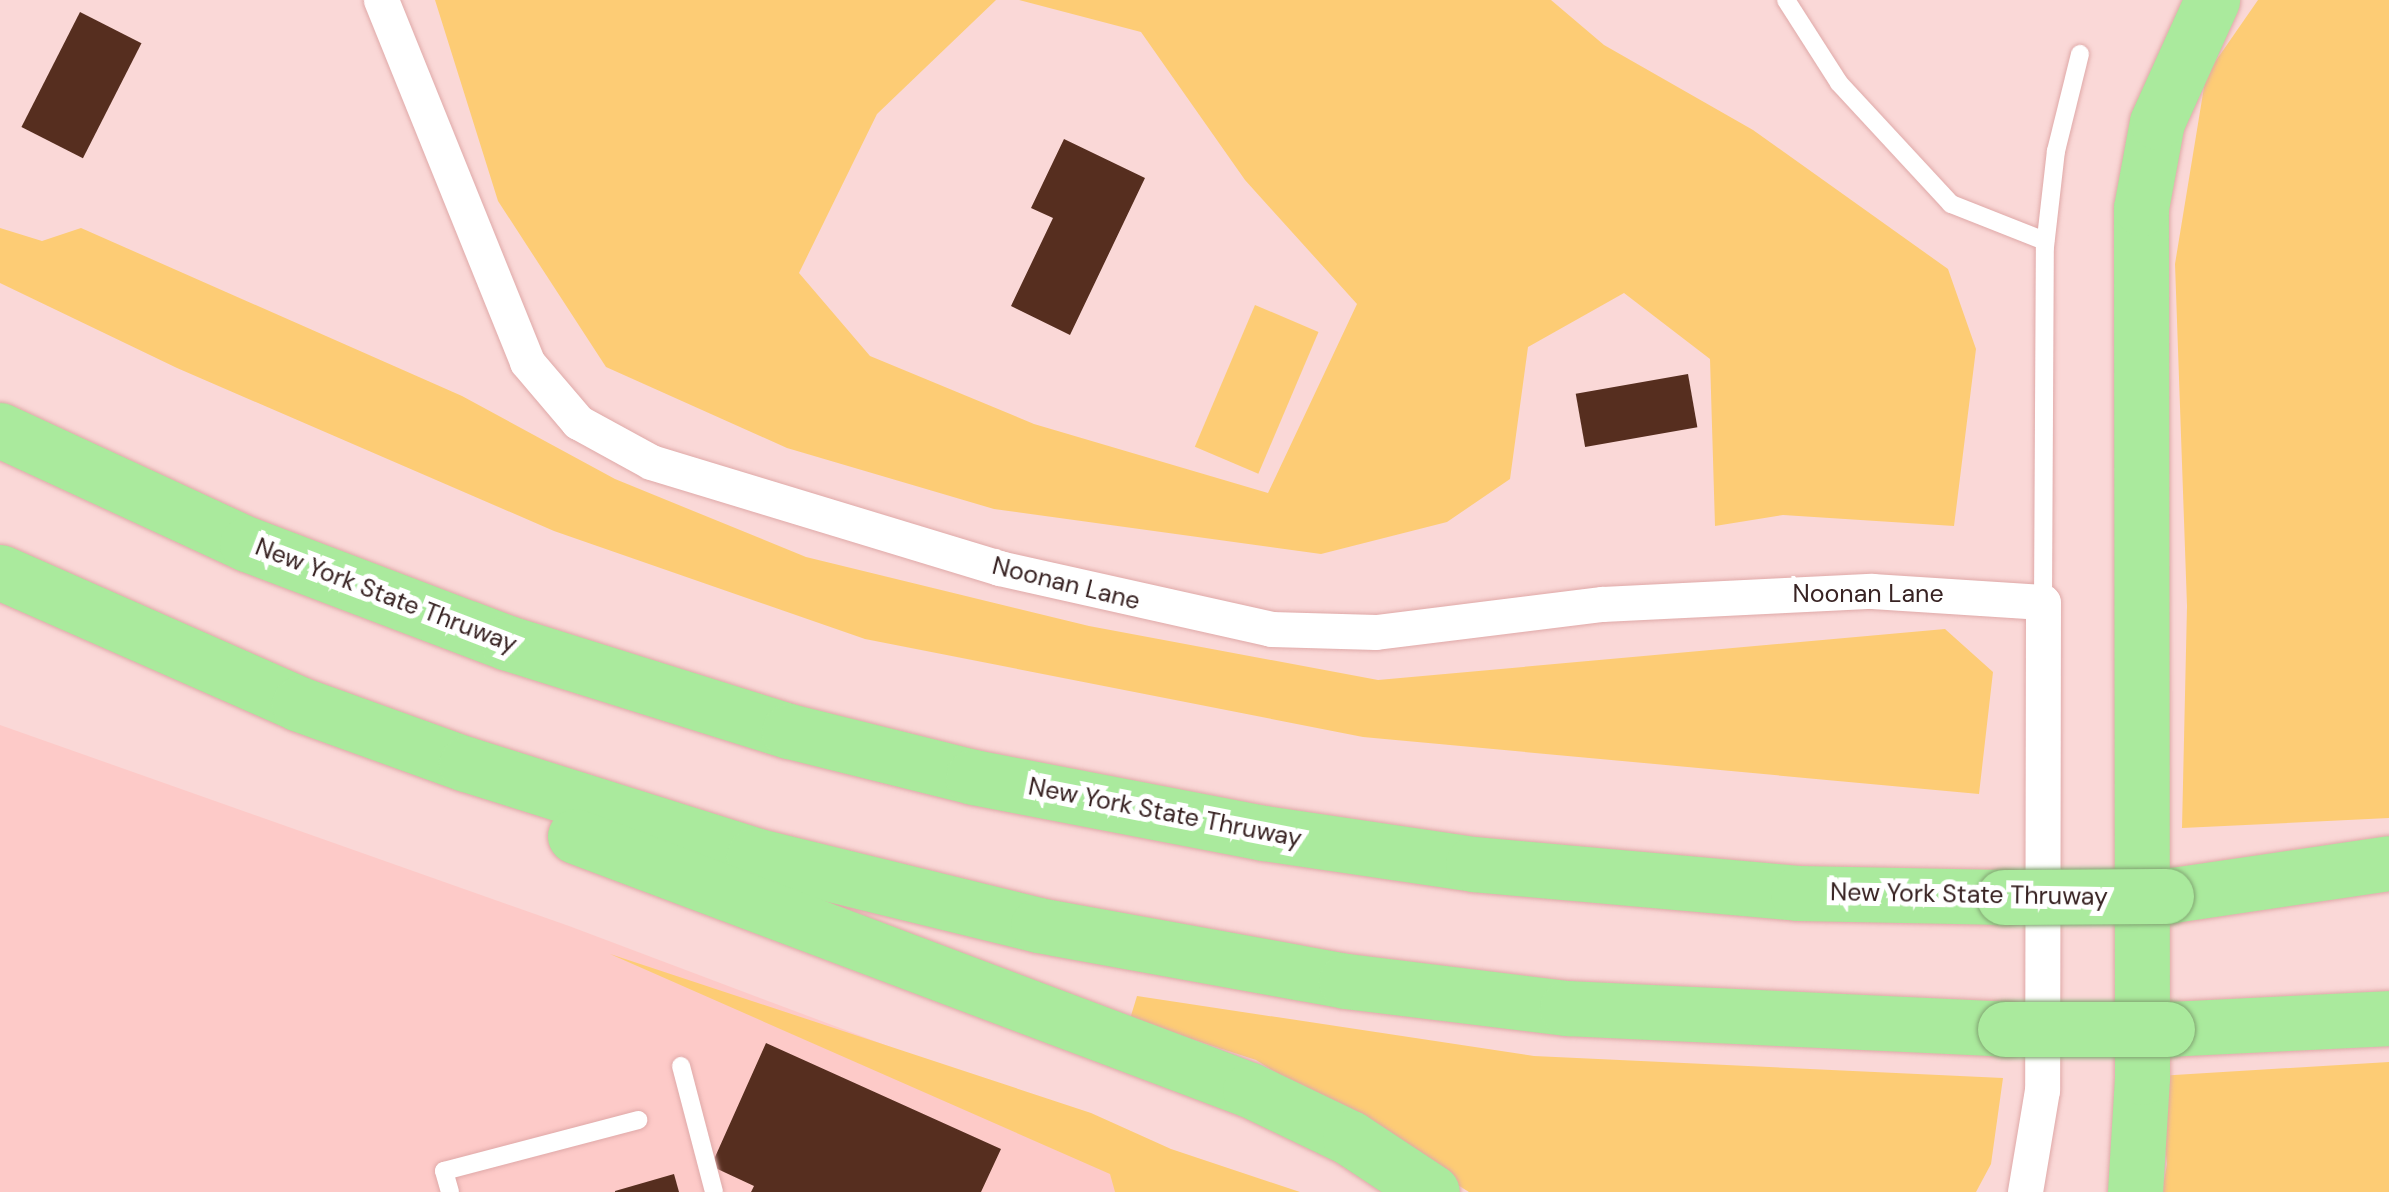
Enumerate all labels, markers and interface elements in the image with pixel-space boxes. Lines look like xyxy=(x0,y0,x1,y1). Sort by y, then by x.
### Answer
street label: New York State Thruway xyxy=(251,532,521,660)
street label: Noonan Lane xyxy=(989,551,1143,617)
street label: Noonan Lane xyxy=(1792,579,1944,609)
street label: New York State Thruway xyxy=(1026,772,1304,854)
street label: New York State Thruway xyxy=(1830,878,2108,912)

